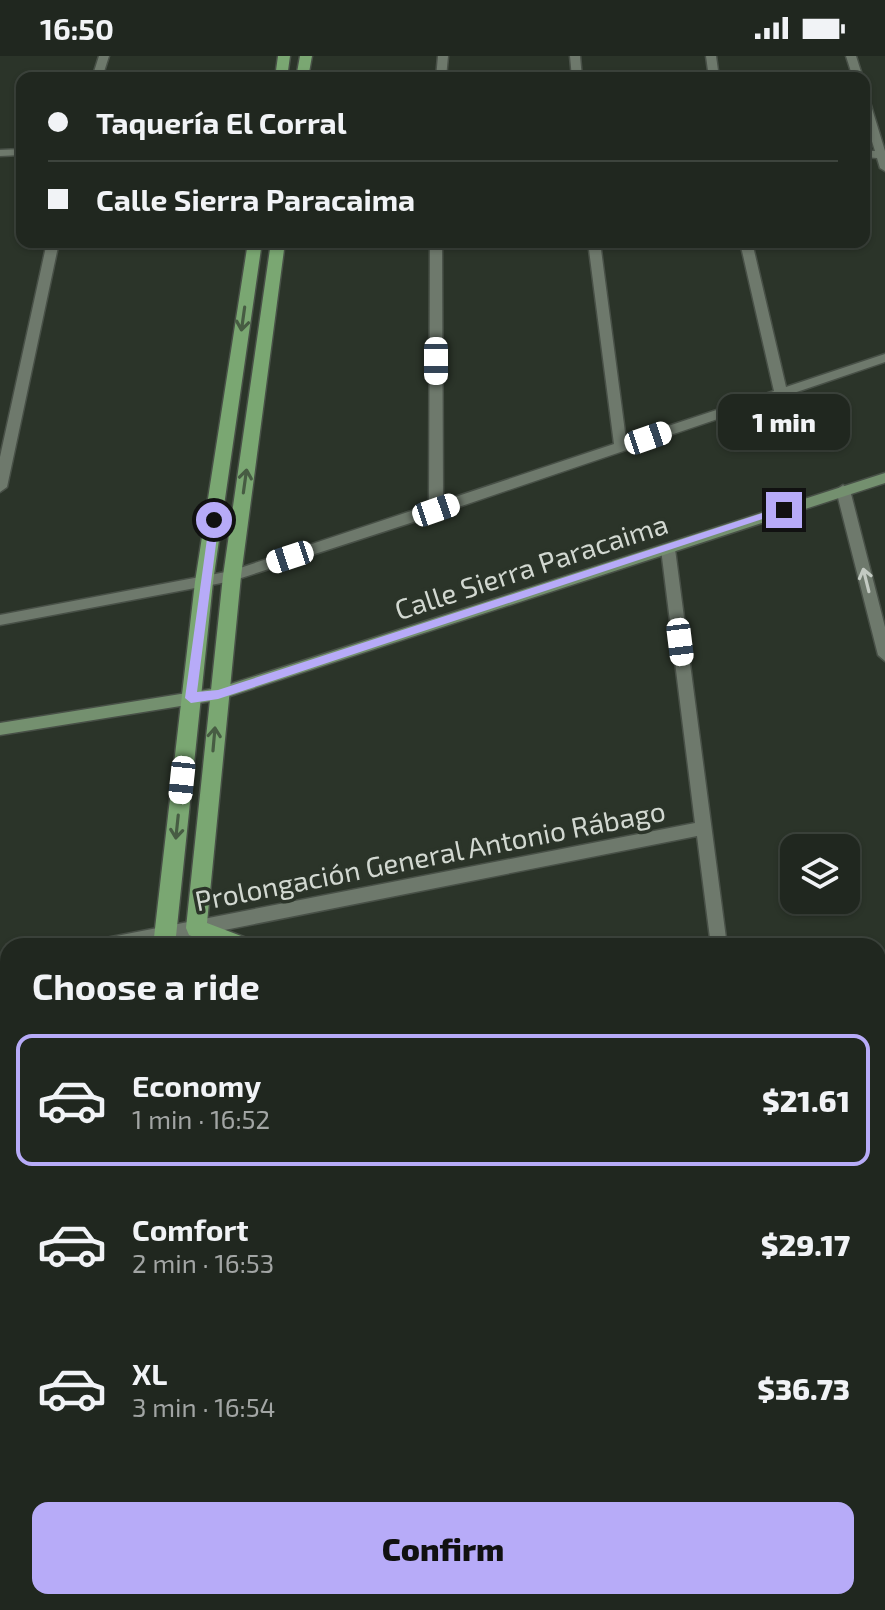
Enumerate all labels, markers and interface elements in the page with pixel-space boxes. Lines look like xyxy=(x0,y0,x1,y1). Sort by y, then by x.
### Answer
text: 16:50 xyxy=(40,10,114,46)
text: Taquería El Corral xyxy=(96,104,347,140)
text: Calle Sierra Paracaima xyxy=(96,181,415,217)
one-way arrow xyxy=(235,306,250,331)
car xyxy=(424,337,448,385)
callout: 1 min xyxy=(718,394,850,450)
text: 1 min xyxy=(752,406,816,437)
car xyxy=(621,419,675,457)
one-way arrow xyxy=(238,469,253,494)
car xyxy=(409,491,463,529)
route end xyxy=(766,492,802,528)
route start xyxy=(196,502,232,538)
street label: Calle Sierra Paracaima xyxy=(390,506,672,626)
car xyxy=(263,538,317,576)
one-way arrow xyxy=(857,567,872,593)
car xyxy=(665,617,695,667)
one-way arrow xyxy=(207,726,222,753)
car xyxy=(168,755,196,805)
street label: Prolongación General Antonio Rábago xyxy=(192,793,668,917)
one-way arrow xyxy=(170,813,185,840)
map controls xyxy=(780,834,860,914)
button: layers xyxy=(780,834,860,914)
text: Choose a ride xyxy=(32,964,260,1007)
icon: car xyxy=(36,1064,108,1136)
text: Economy xyxy=(132,1067,261,1103)
text: $21.61 xyxy=(762,1082,850,1118)
text: 1 min · 16:52 xyxy=(132,1103,270,1134)
icon: car xyxy=(36,1208,108,1280)
text: Comfort xyxy=(132,1211,249,1247)
text: $29.17 xyxy=(761,1226,850,1262)
text: 2 min · 16:53 xyxy=(132,1247,274,1278)
icon: car xyxy=(36,1352,108,1424)
text: XL xyxy=(132,1355,167,1391)
text: $36.73 xyxy=(757,1370,850,1406)
text: 3 min · 16:54 xyxy=(132,1391,276,1422)
button: Confirm xyxy=(32,1502,854,1594)

